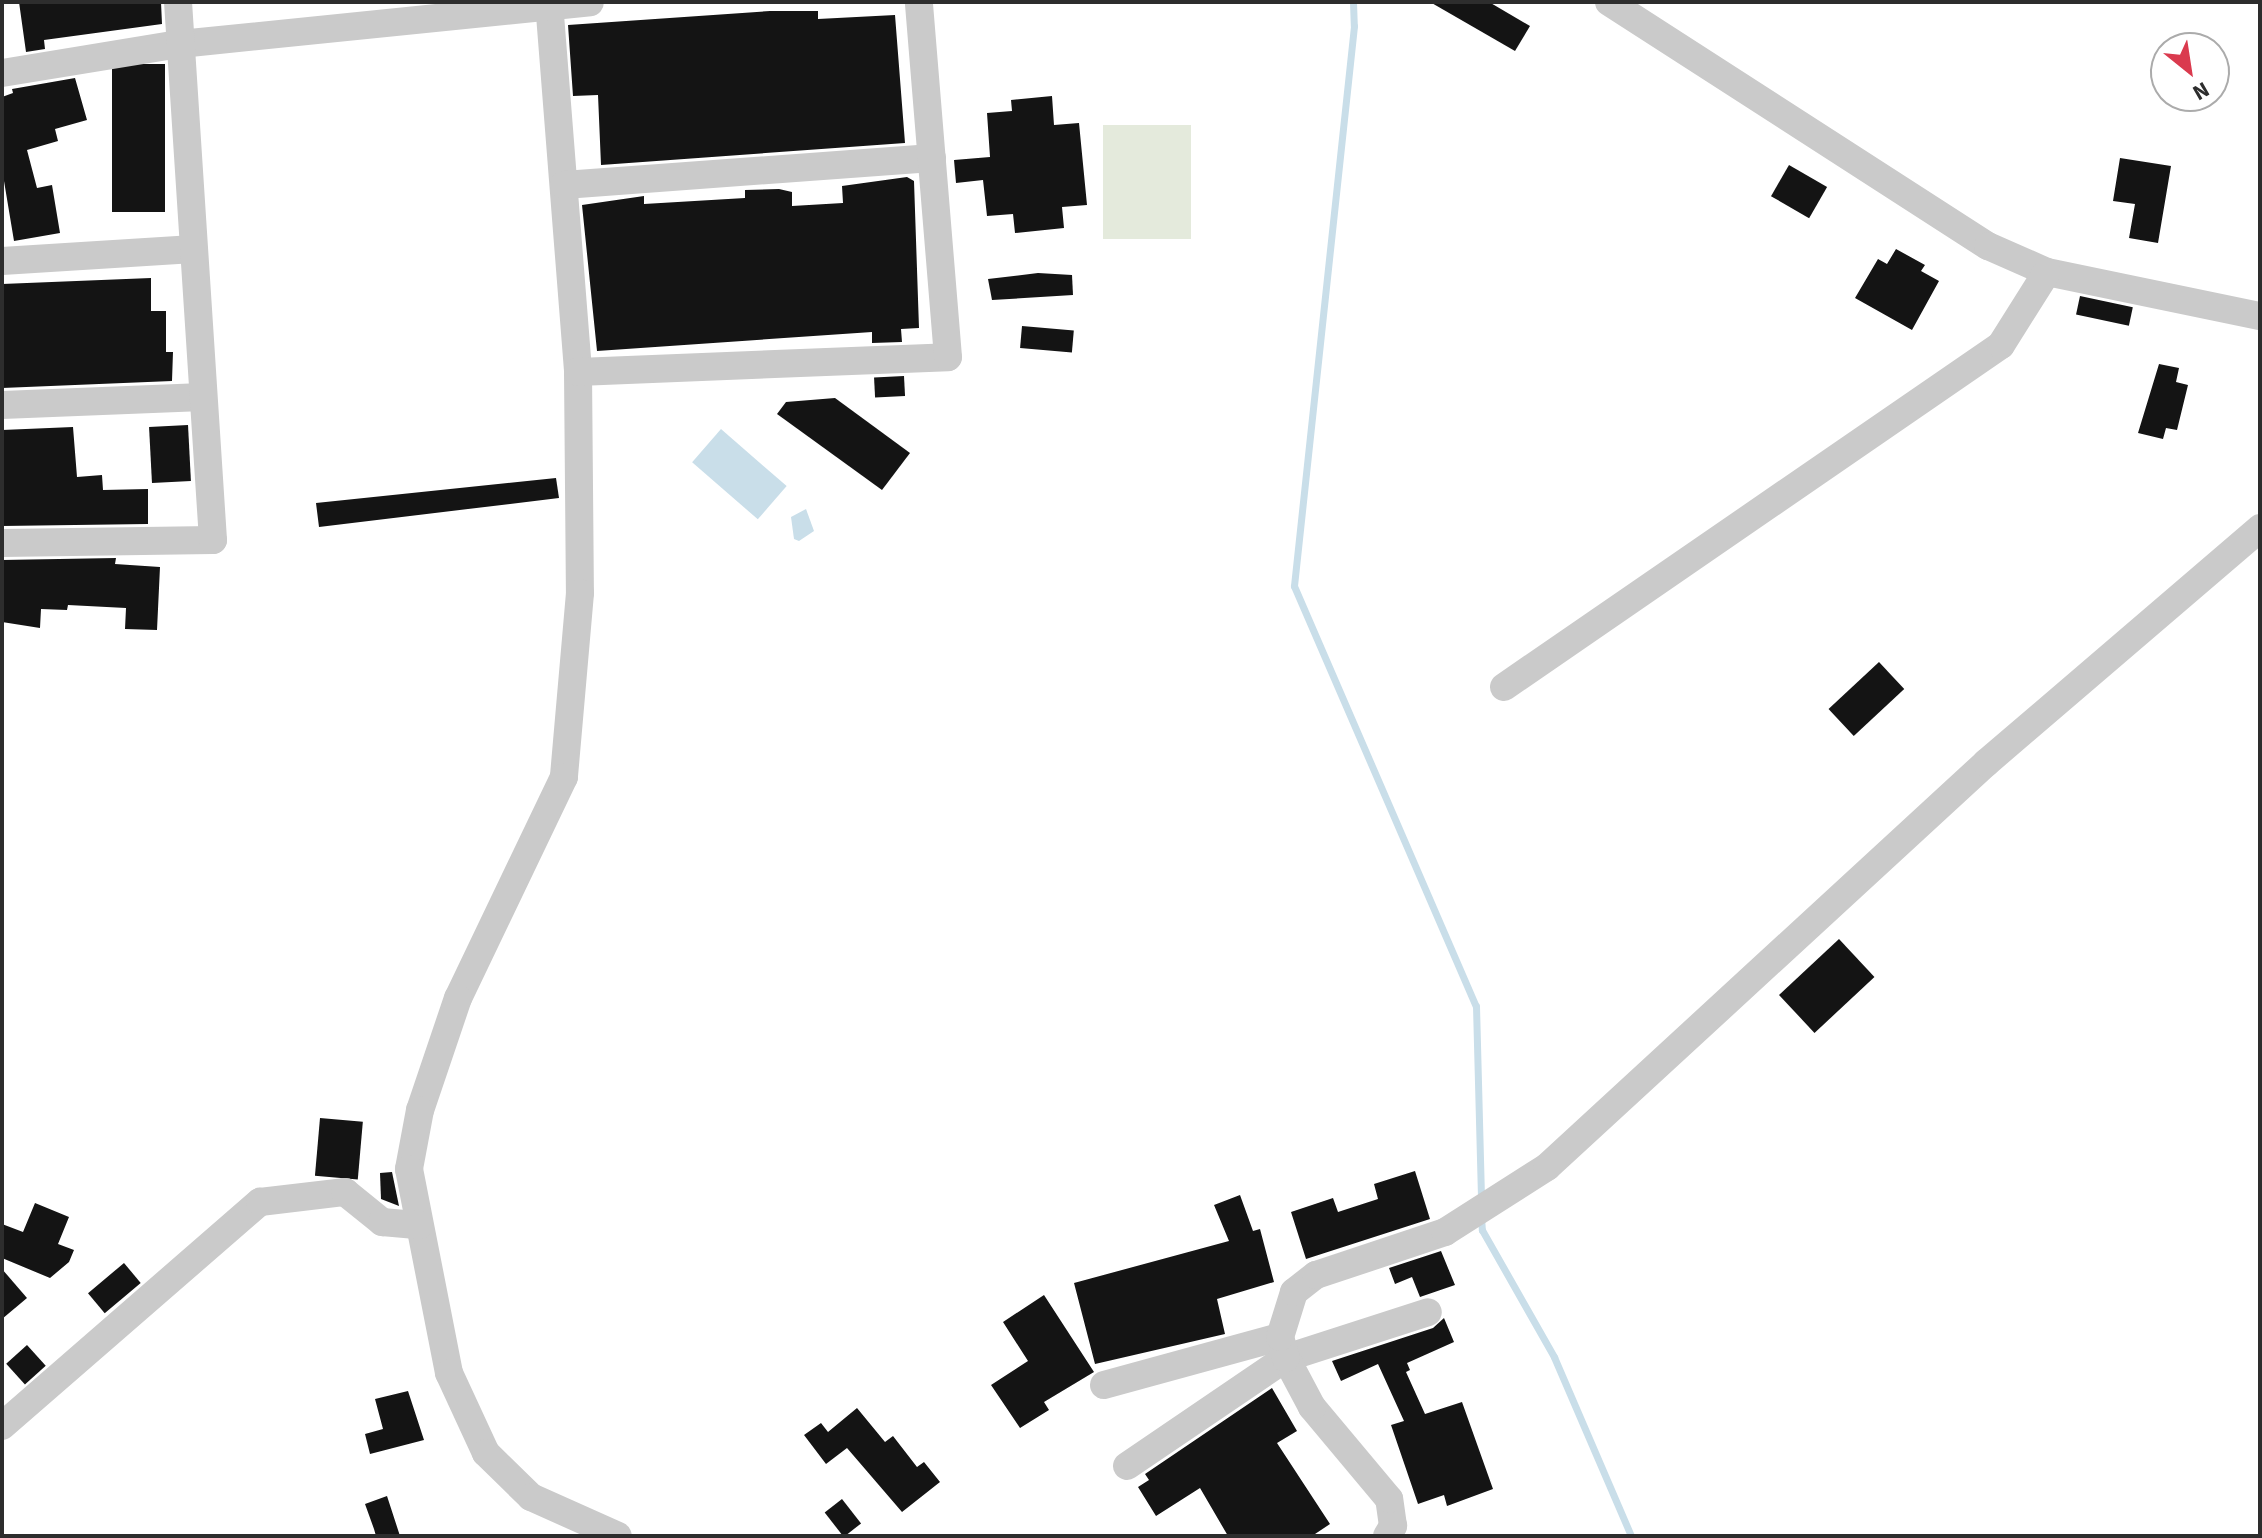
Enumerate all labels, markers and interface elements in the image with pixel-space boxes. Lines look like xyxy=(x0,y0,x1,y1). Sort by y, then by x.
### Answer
north arrow xyxy=(2150,32,2230,112)
text: N xyxy=(2187,74,2215,109)

